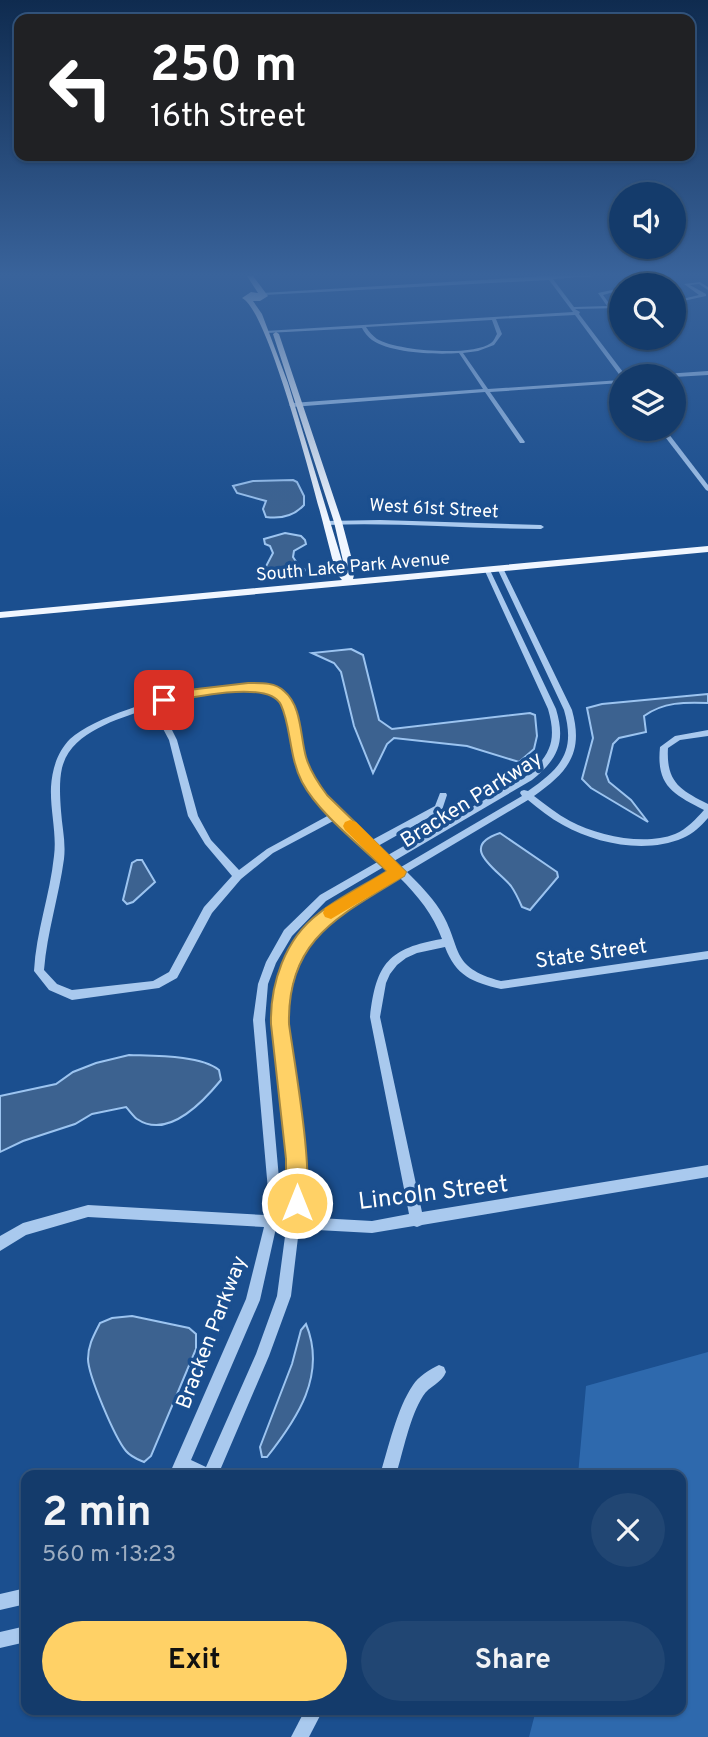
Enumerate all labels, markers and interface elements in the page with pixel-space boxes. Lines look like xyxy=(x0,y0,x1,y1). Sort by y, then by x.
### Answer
text: 250 m xyxy=(150,37,297,99)
icon: left xyxy=(35,42,126,133)
text: 16th Street xyxy=(150,98,306,138)
map controls xyxy=(609,182,686,441)
button: sound xyxy=(609,182,686,259)
button: search xyxy=(609,273,686,350)
button: layers xyxy=(609,364,686,441)
street label: West 61st Street xyxy=(369,495,499,524)
street label: South Lake Park Avenue xyxy=(255,548,451,587)
pin xyxy=(134,670,194,730)
icon: arrive xyxy=(145,681,183,719)
street label: Bracken Parkway xyxy=(396,746,548,855)
street label: State Street xyxy=(534,933,649,976)
position arrow xyxy=(260,1166,334,1240)
street label: Lincoln Street xyxy=(357,1170,510,1218)
street label: Bracken Parkway xyxy=(171,1252,254,1413)
text: 2 min xyxy=(42,1488,152,1541)
button: close xyxy=(591,1493,665,1567)
text: 560 m · 13:23 xyxy=(42,1541,176,1570)
button: Exit xyxy=(42,1621,347,1701)
button: Share xyxy=(361,1621,665,1701)

